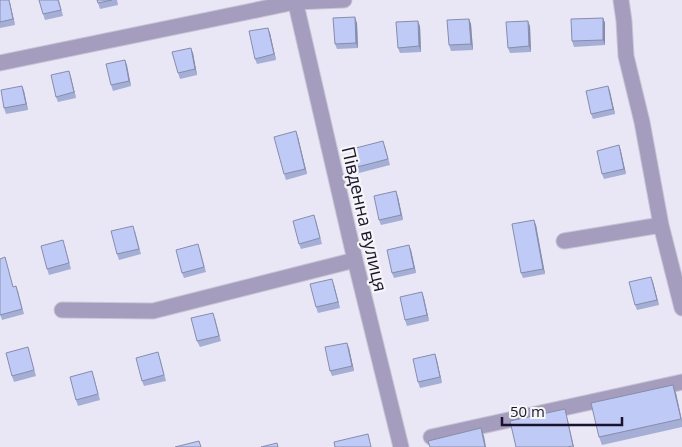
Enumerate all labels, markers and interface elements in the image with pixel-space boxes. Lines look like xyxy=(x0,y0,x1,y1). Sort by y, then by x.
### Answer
street label: Південна вулиця xyxy=(337,144,393,294)
scale bar xyxy=(502,394,622,426)
text: 50 m xyxy=(510,401,545,421)

